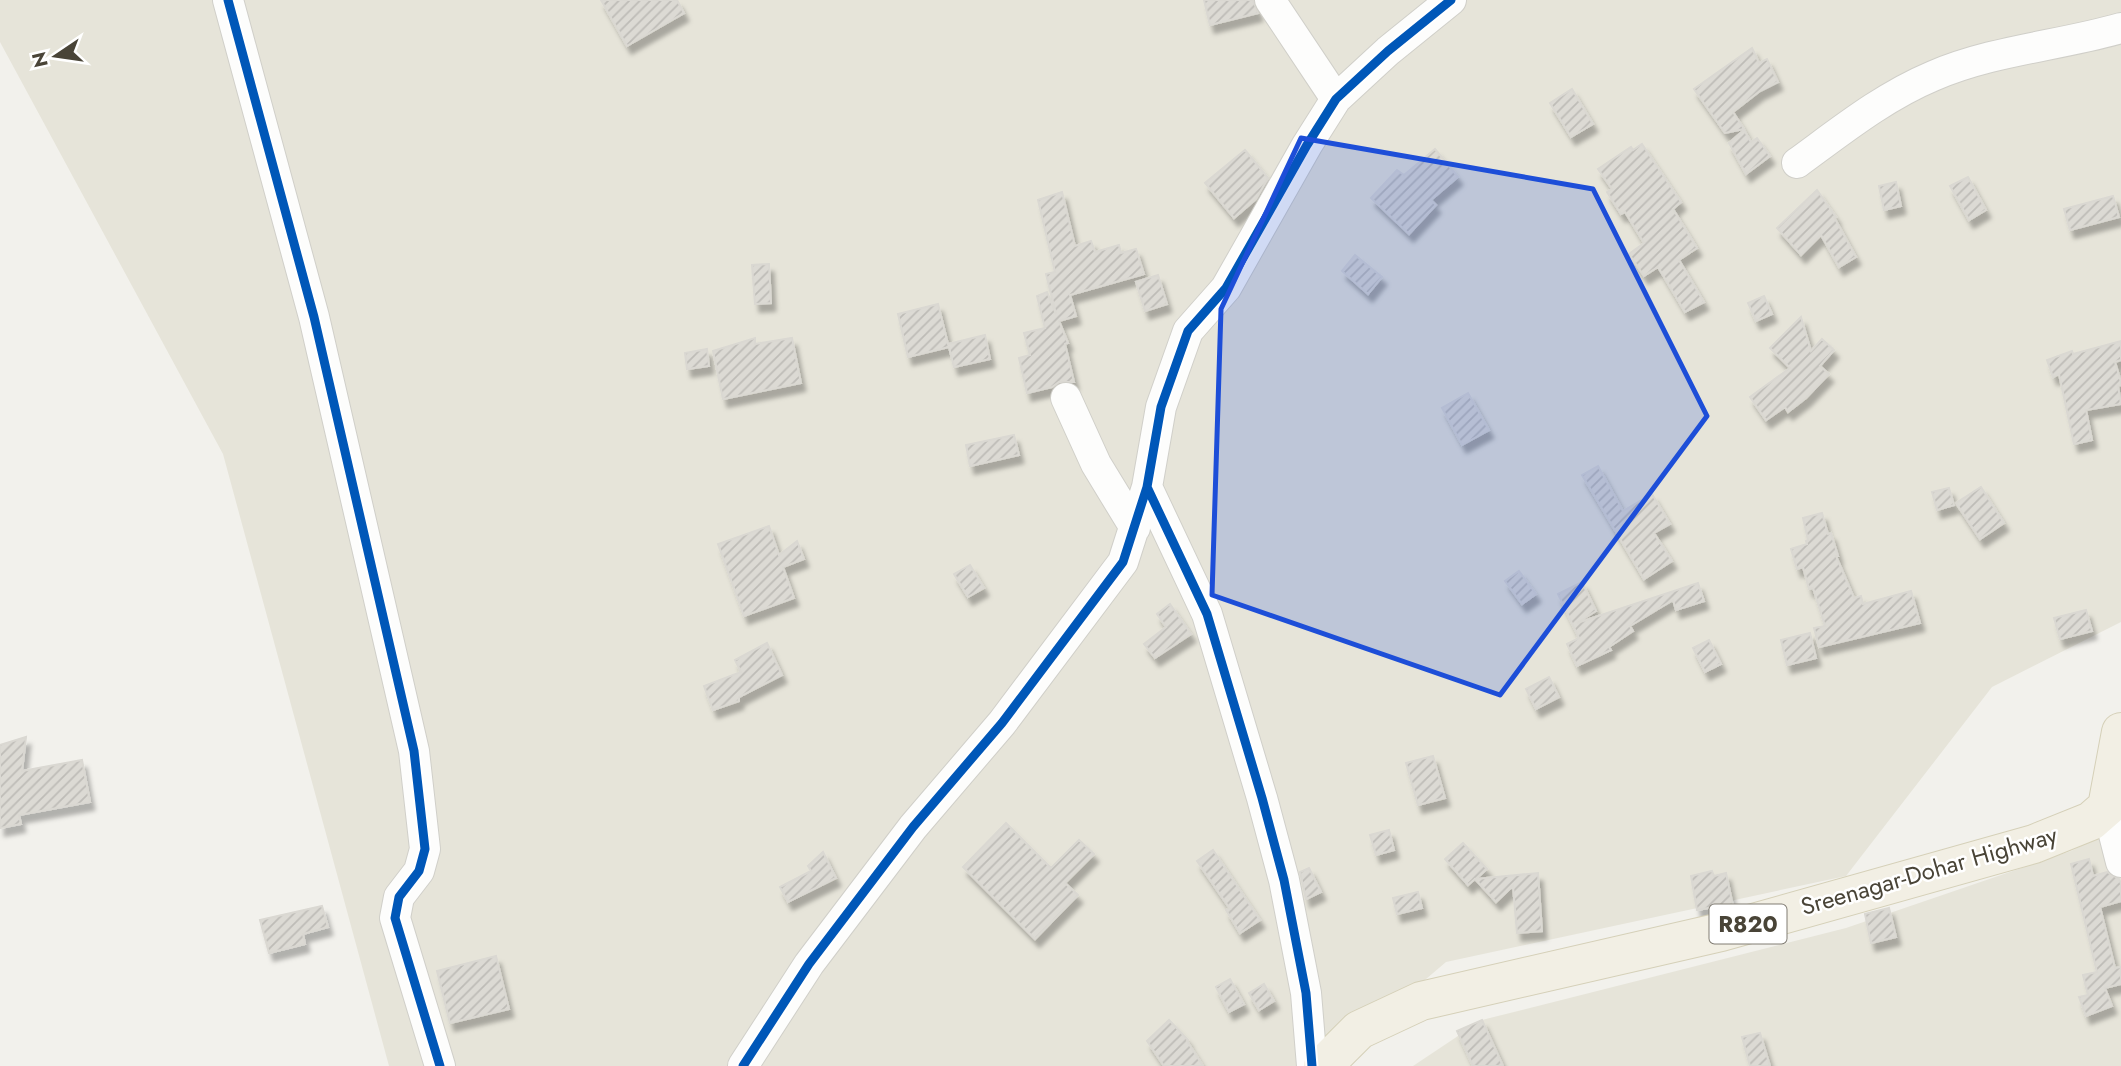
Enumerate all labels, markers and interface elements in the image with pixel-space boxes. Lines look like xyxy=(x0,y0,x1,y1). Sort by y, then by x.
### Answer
north arrow xyxy=(21,21,91,91)
text: N xyxy=(25,49,55,70)
street label: Sreenagar-Dohar Highway xyxy=(1797,817,2062,924)
road number: R820 xyxy=(1710,904,1786,944)

